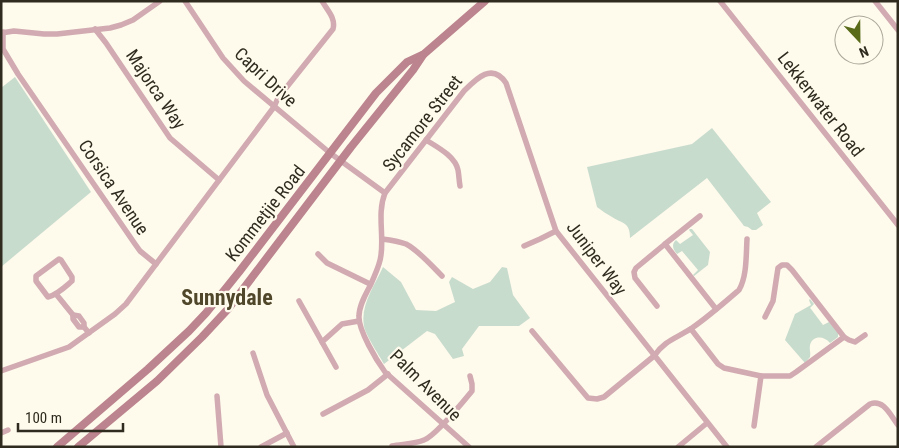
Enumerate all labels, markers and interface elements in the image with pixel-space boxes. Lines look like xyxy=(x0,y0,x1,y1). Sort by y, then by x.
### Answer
north arrow xyxy=(834,15,884,65)
street label: Capri Drive xyxy=(231,43,301,111)
text: N xyxy=(857,43,871,61)
street label: Majorca Way xyxy=(122,45,190,133)
street label: Lekkerwater Road xyxy=(774,48,868,160)
street label: Sycamore Street xyxy=(378,71,466,175)
street label: Corsica Avenue xyxy=(75,136,153,238)
street label: Kommetjie Road xyxy=(221,161,309,265)
street label: Juniper Way xyxy=(563,217,632,299)
district label: Sunnydale xyxy=(181,285,273,310)
street label: Palm Avenue xyxy=(386,345,466,425)
scale bar xyxy=(18,400,122,432)
text: 100 m xyxy=(25,409,62,427)

